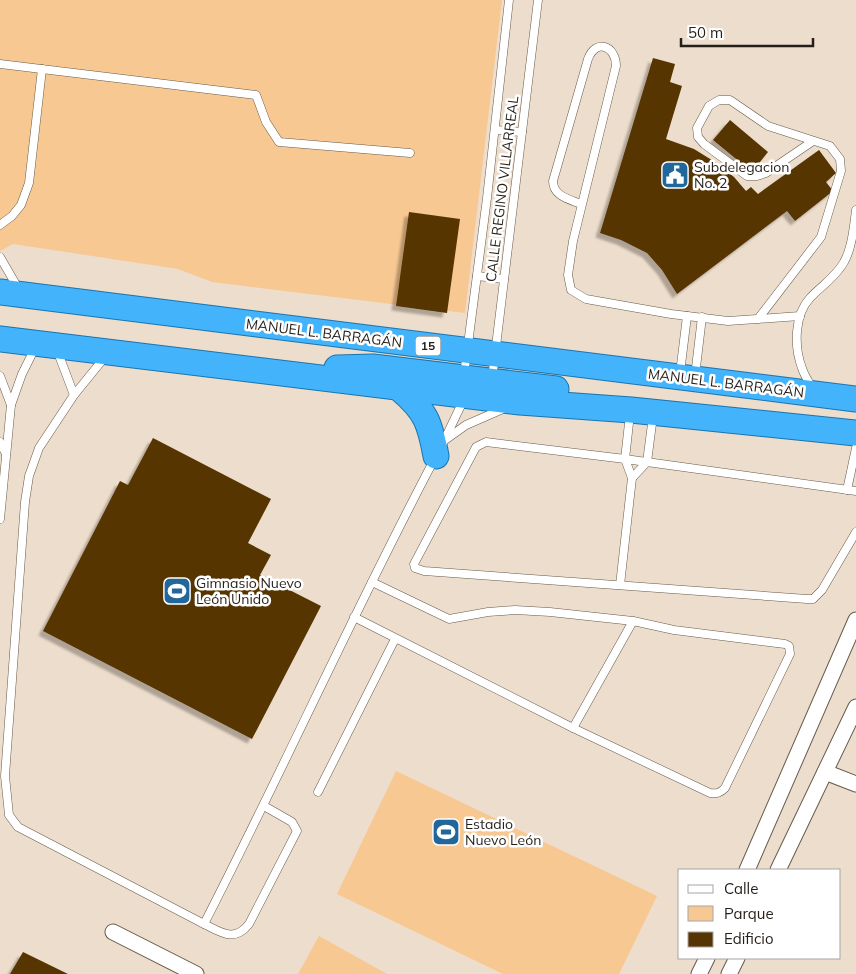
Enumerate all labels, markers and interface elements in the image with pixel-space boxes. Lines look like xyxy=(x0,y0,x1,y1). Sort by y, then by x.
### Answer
scale bar xyxy=(681,15,814,47)
text: 50 m xyxy=(688,23,723,42)
street label: CALLE REGINO VILLARREAL xyxy=(482,95,522,283)
place label: Subdelegacion No. 2 xyxy=(694,158,789,192)
public building icon: Subdelegacion No. 2 xyxy=(660,160,690,190)
street label: MANUEL L. BARRAGÁN xyxy=(245,314,403,352)
road number: 15 xyxy=(416,336,440,356)
street label: MANUEL L. BARRAGÁN xyxy=(647,364,805,402)
place label: Gimnasio Nuevo León Unido xyxy=(196,574,302,608)
sports icon: Gimnasio Nuevo León Unido xyxy=(162,576,192,606)
place label: Estadio Nuevo León xyxy=(465,815,541,849)
sports icon: Estadio Nuevo León xyxy=(431,817,461,847)
legend xyxy=(678,869,841,959)
text: Calle xyxy=(724,879,758,898)
text: Parque xyxy=(724,904,774,923)
text: Edificio xyxy=(724,929,774,948)

